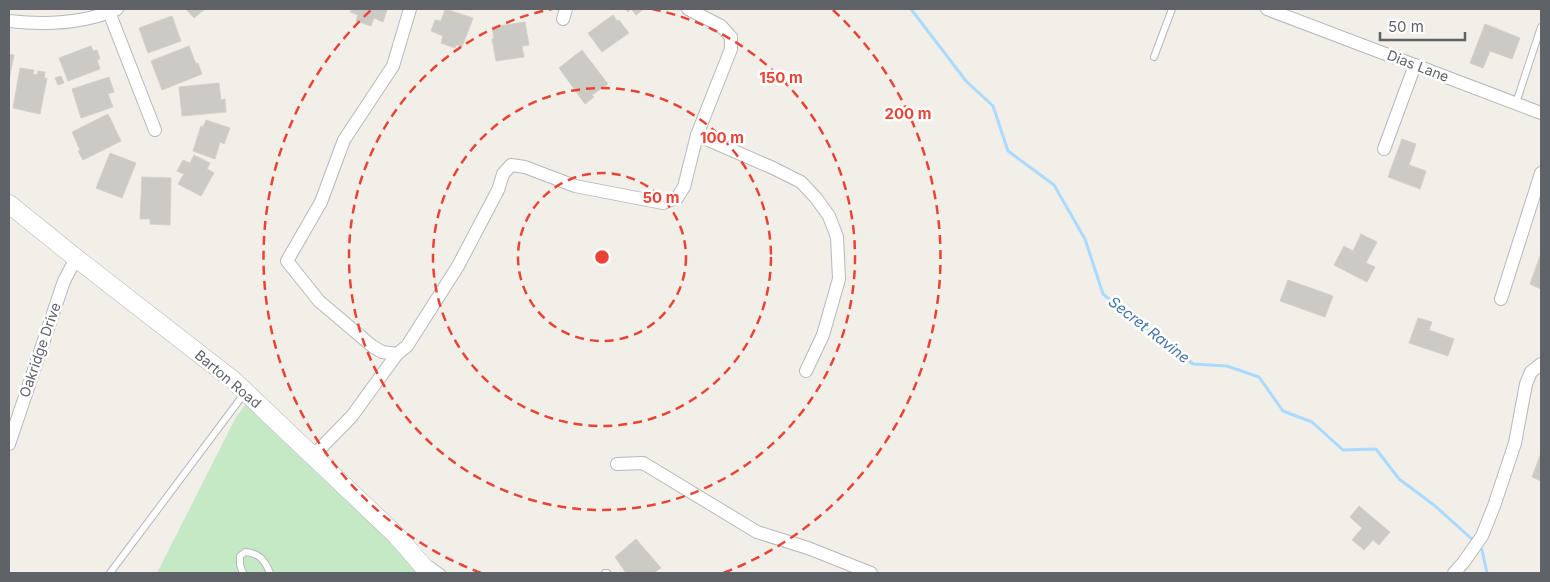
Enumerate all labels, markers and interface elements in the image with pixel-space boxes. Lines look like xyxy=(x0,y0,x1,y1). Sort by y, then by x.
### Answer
scale bar xyxy=(1380,10,1465,42)
text: 50 m xyxy=(1388,17,1424,36)
street label: Dias Lane xyxy=(1385,46,1452,85)
text: 150 m xyxy=(759,68,803,87)
text: 200 m xyxy=(885,104,931,123)
text: 100 m xyxy=(700,128,744,147)
text: 50 m xyxy=(643,188,679,207)
centre of rings xyxy=(593,248,611,266)
water label: Secret Ravine xyxy=(1105,292,1194,367)
street label: Oakridge Drive xyxy=(15,300,64,399)
street label: Barton Road xyxy=(192,346,265,411)

